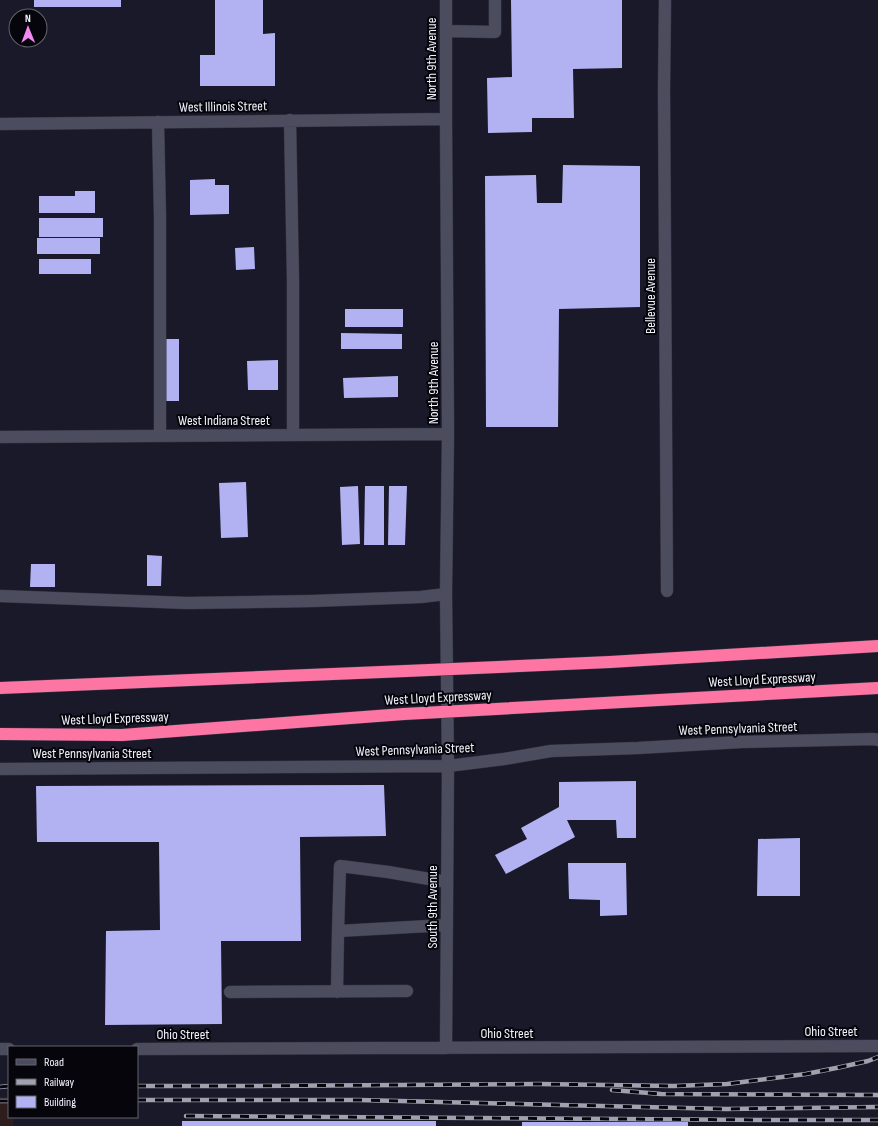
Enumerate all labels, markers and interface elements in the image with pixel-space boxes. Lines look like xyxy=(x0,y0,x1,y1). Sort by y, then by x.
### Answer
north arrow xyxy=(8,8,48,48)
text: N xyxy=(25,12,31,25)
street label: North 9th Avenue xyxy=(423,18,440,100)
street label: West Illinois Street xyxy=(179,97,267,116)
street label: Bellevue Avenue xyxy=(642,258,659,334)
street label: North 9th Avenue xyxy=(425,342,442,424)
street label: West Indiana Street xyxy=(178,412,270,429)
street label: West Lloyd Expressway xyxy=(708,668,817,691)
street label: West Lloyd Expressway xyxy=(384,686,493,709)
street label: West Lloyd Expressway xyxy=(61,708,170,729)
street label: West Pennsylvania Street xyxy=(678,718,798,739)
street label: West Pennsylvania Street xyxy=(355,739,475,760)
street label: West Pennsylvania Street xyxy=(33,745,151,762)
street label: South 9th Avenue xyxy=(424,865,441,949)
street label: Ohio Street xyxy=(804,1023,858,1040)
street label: Ohio Street xyxy=(480,1025,534,1042)
street label: Ohio Street xyxy=(156,1026,210,1043)
legend xyxy=(8,1046,138,1118)
text: Road xyxy=(44,1055,64,1070)
text: Railway xyxy=(44,1075,75,1090)
text: Building xyxy=(44,1095,76,1110)

